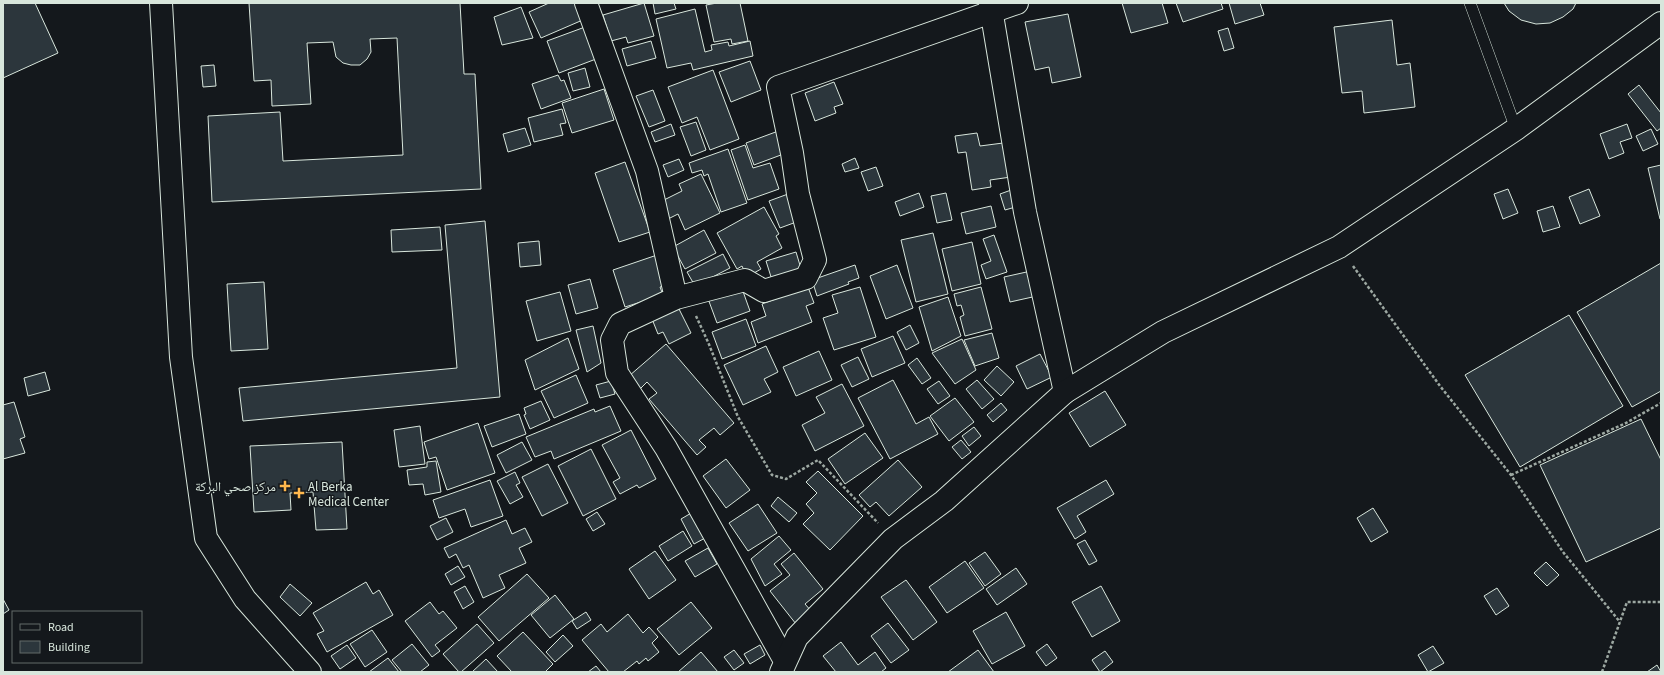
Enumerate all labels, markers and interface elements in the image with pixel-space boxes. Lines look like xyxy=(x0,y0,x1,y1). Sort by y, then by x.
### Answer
place label: مركز صحي البركة xyxy=(195,478,276,497)
place label: Al Berka Medical Center xyxy=(308,478,389,511)
marker: مركز صحي البركة xyxy=(279,480,291,492)
marker: Al Berka Medical Center xyxy=(293,487,305,499)
legend xyxy=(12,611,142,663)
text: Road xyxy=(48,619,74,636)
text: Building xyxy=(48,639,90,656)

